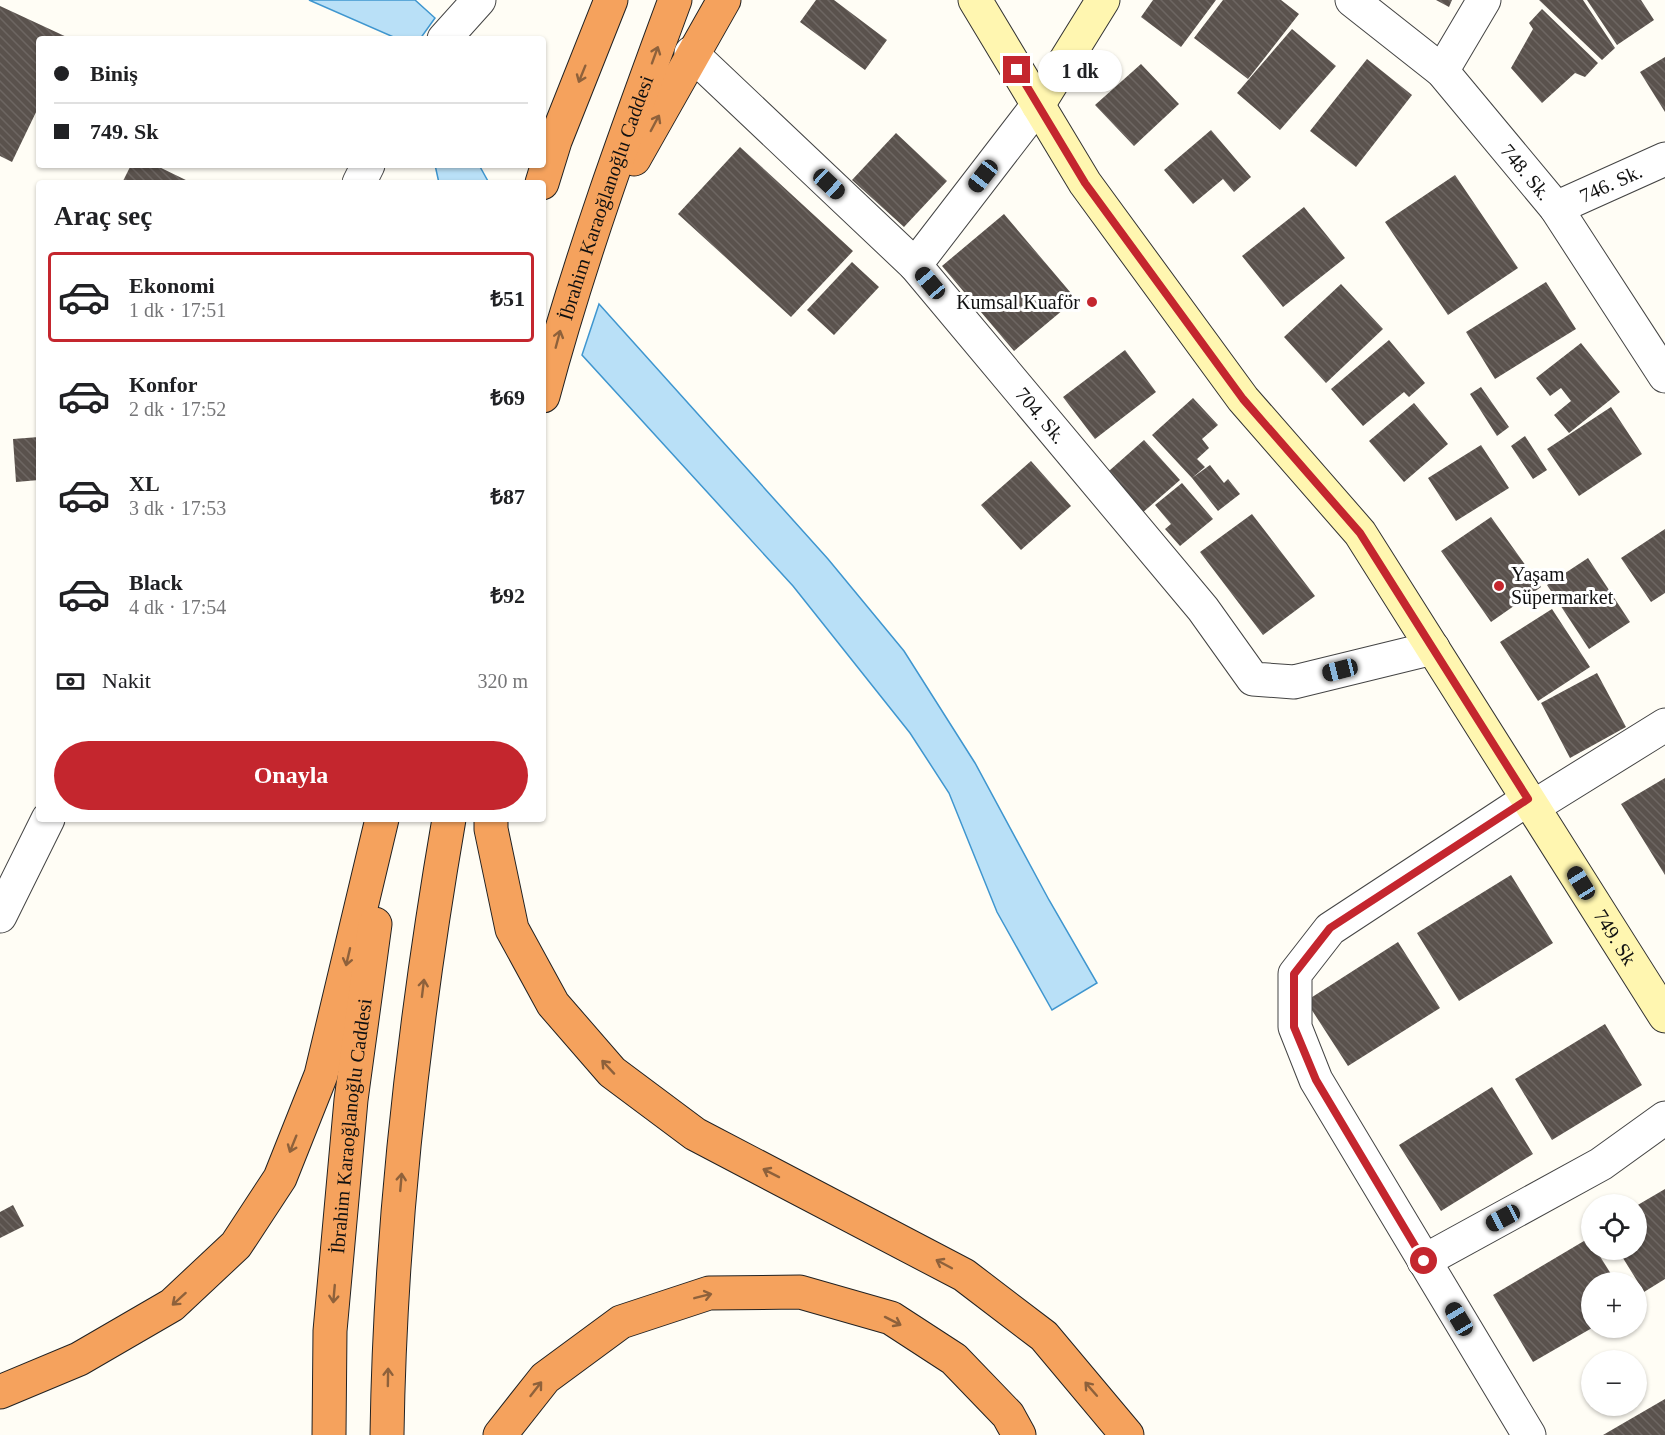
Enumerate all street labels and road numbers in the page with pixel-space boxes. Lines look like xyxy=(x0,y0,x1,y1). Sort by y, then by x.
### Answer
street label: İbrahim Karaoğlanoğlu Caddesi xyxy=(554,72,657,323)
street label: 748. Sk. xyxy=(1496,140,1556,204)
street label: 746. Sk. xyxy=(1576,160,1645,207)
street label: 704. Sk. xyxy=(1011,383,1071,448)
street label: 749. Sk xyxy=(1590,905,1641,969)
street label: İbrahim Karaoğlanoğlu Caddesi xyxy=(326,997,376,1255)

